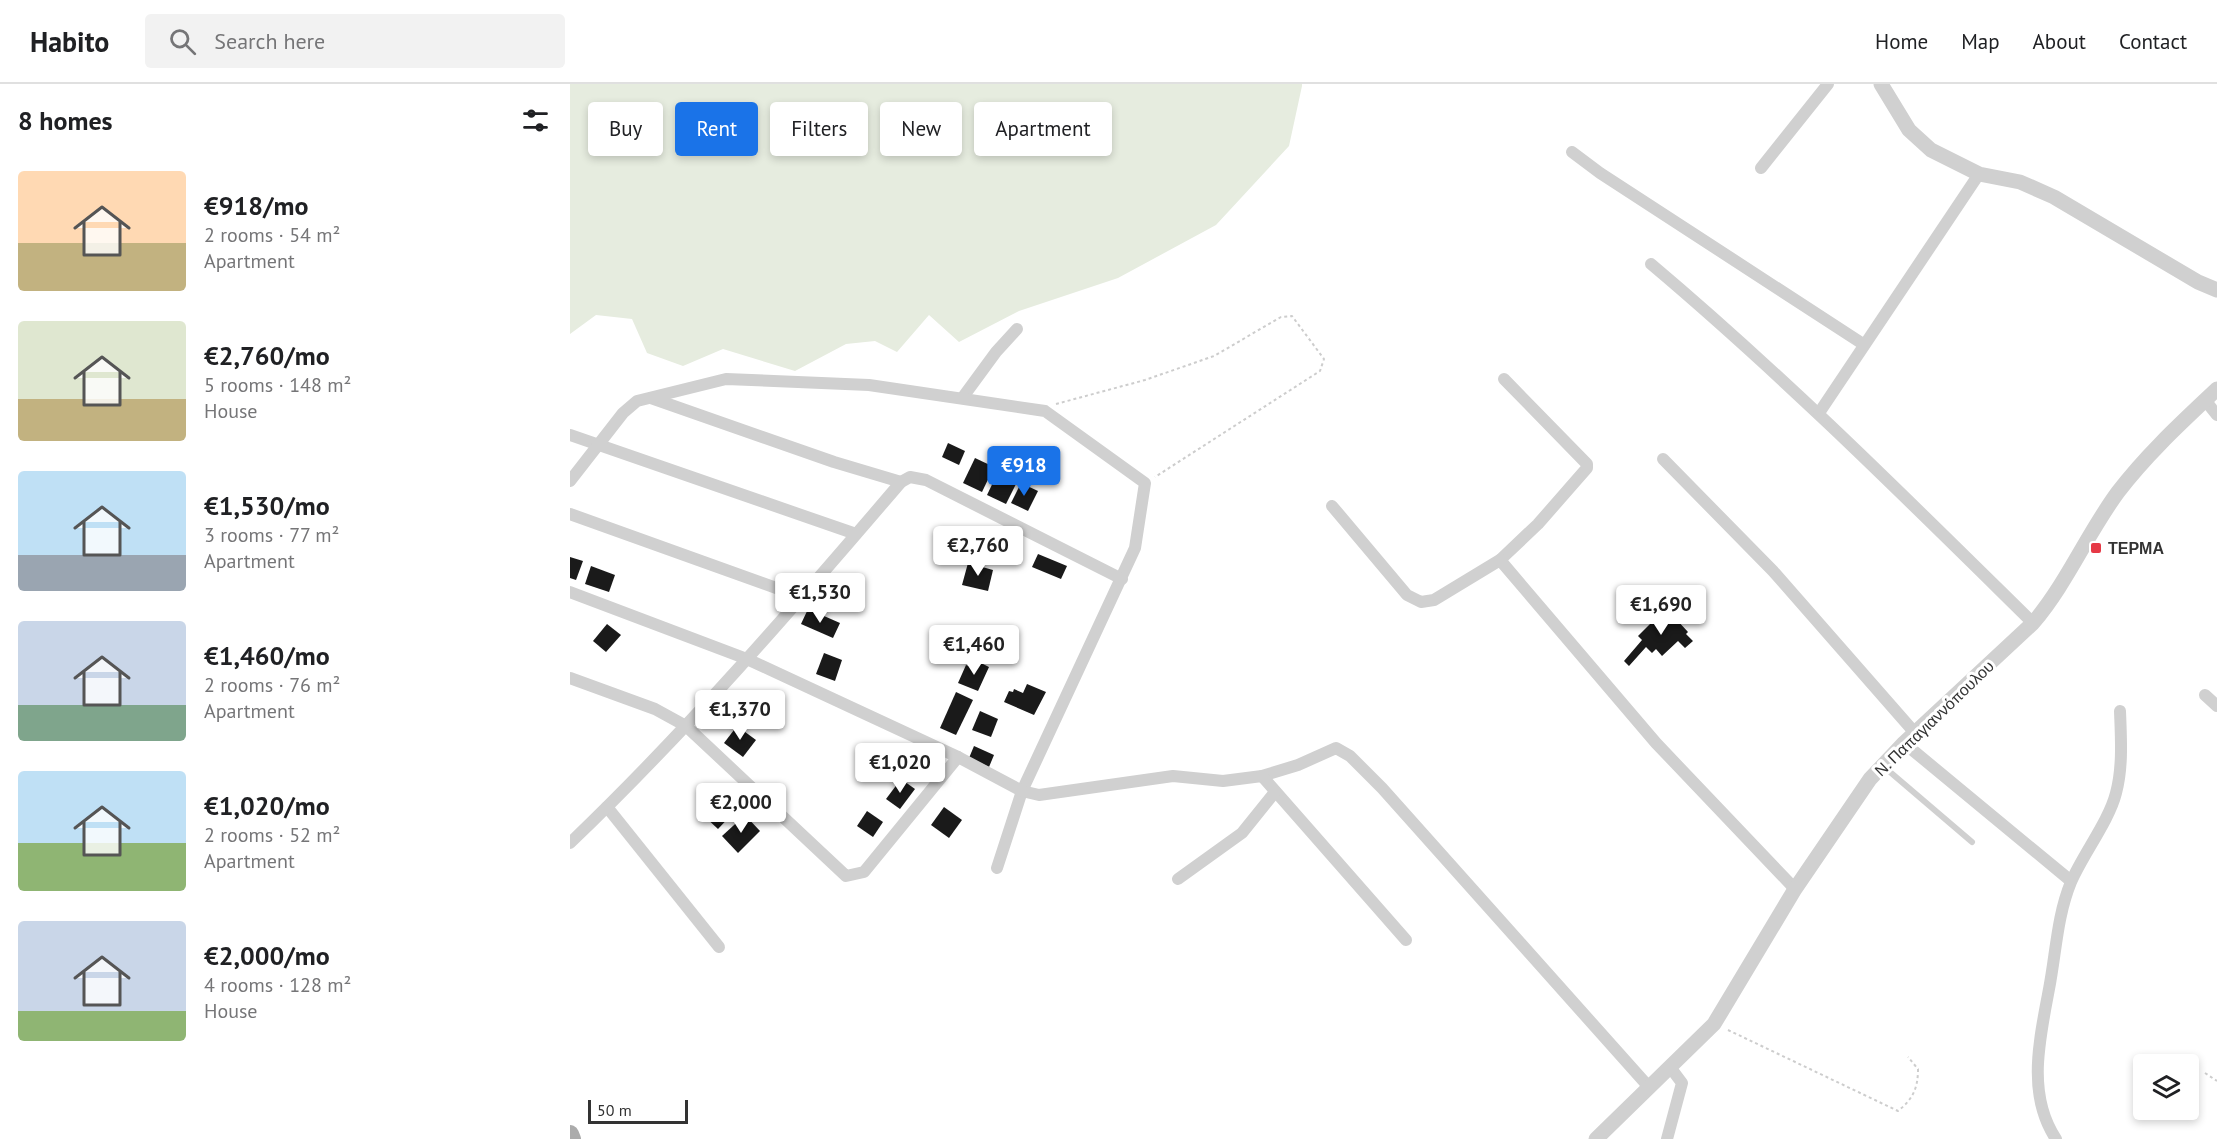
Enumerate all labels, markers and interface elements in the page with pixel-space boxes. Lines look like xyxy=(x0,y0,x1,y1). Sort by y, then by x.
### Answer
search box xyxy=(145,14,565,68)
text: Habito xyxy=(30,23,109,60)
icon: search xyxy=(166,25,199,58)
text: Search here xyxy=(214,27,325,55)
text: Home xyxy=(1875,28,1928,55)
text: Map xyxy=(1961,28,2000,55)
text: About xyxy=(2033,28,2086,55)
text: Contact xyxy=(2119,28,2187,55)
chip: Buy xyxy=(588,102,663,156)
chip: Rent xyxy=(675,102,758,156)
chip: Filters xyxy=(770,102,868,156)
chip: New xyxy=(880,102,962,156)
chip: Apartment xyxy=(974,102,1112,156)
text: 8 homes xyxy=(18,104,113,137)
icon: filters xyxy=(519,104,552,137)
text: €918/mo xyxy=(204,189,308,222)
icon: home xyxy=(66,195,138,267)
text: 2 rooms · 54 m² xyxy=(204,222,340,248)
text: Apartment xyxy=(204,248,295,274)
text: €2,760/mo xyxy=(204,339,330,372)
icon: home xyxy=(66,345,138,417)
text: 5 rooms · 148 m² xyxy=(204,372,351,398)
text: House xyxy=(204,398,258,424)
pin: €918 xyxy=(988,446,1060,497)
text: €918 xyxy=(1001,452,1047,478)
text: €1,530/mo xyxy=(204,489,330,522)
icon: home xyxy=(66,495,138,567)
text: 3 rooms · 77 m² xyxy=(204,522,339,548)
pin: €2,760 xyxy=(929,526,1027,577)
text: €2,760 xyxy=(947,532,1009,558)
place label: ΤΕΡΜΑ xyxy=(2108,538,2164,558)
marker: ΤΕΡΜΑ xyxy=(2089,541,2103,555)
text: Apartment xyxy=(204,548,295,574)
pin: €1,530 xyxy=(771,573,869,624)
text: €1,530 xyxy=(789,579,851,605)
pin: €1,690 xyxy=(1612,585,1710,636)
text: €1,690 xyxy=(1630,591,1692,617)
pin: €1,460 xyxy=(925,625,1023,676)
text: €1,460 xyxy=(943,631,1005,657)
text: €1,460/mo xyxy=(204,639,330,672)
icon: home xyxy=(66,645,138,717)
street label: Ν. Παπαγιαννόπουλου xyxy=(1870,656,1998,780)
text: 2 rooms · 76 m² xyxy=(204,672,340,698)
pin: €1,370 xyxy=(691,690,789,741)
text: €1,370 xyxy=(709,696,771,722)
text: Apartment xyxy=(204,698,295,724)
pin: €1,020 xyxy=(851,743,949,794)
text: €1,020 xyxy=(869,749,931,775)
pin: €2,000 xyxy=(692,783,790,834)
text: €1,020/mo xyxy=(204,789,330,822)
text: €2,000 xyxy=(710,789,772,815)
icon: home xyxy=(66,795,138,867)
text: 2 rooms · 52 m² xyxy=(204,822,340,848)
text: Apartment xyxy=(204,848,295,874)
text: €2,000/mo xyxy=(204,939,330,972)
icon: home xyxy=(66,945,138,1017)
text: 4 rooms · 128 m² xyxy=(204,972,351,998)
text: House xyxy=(204,998,258,1024)
map controls xyxy=(2133,1054,2199,1120)
button: layers xyxy=(2133,1054,2199,1120)
scale bar xyxy=(588,1097,688,1124)
text: 50 m xyxy=(597,1100,632,1120)

